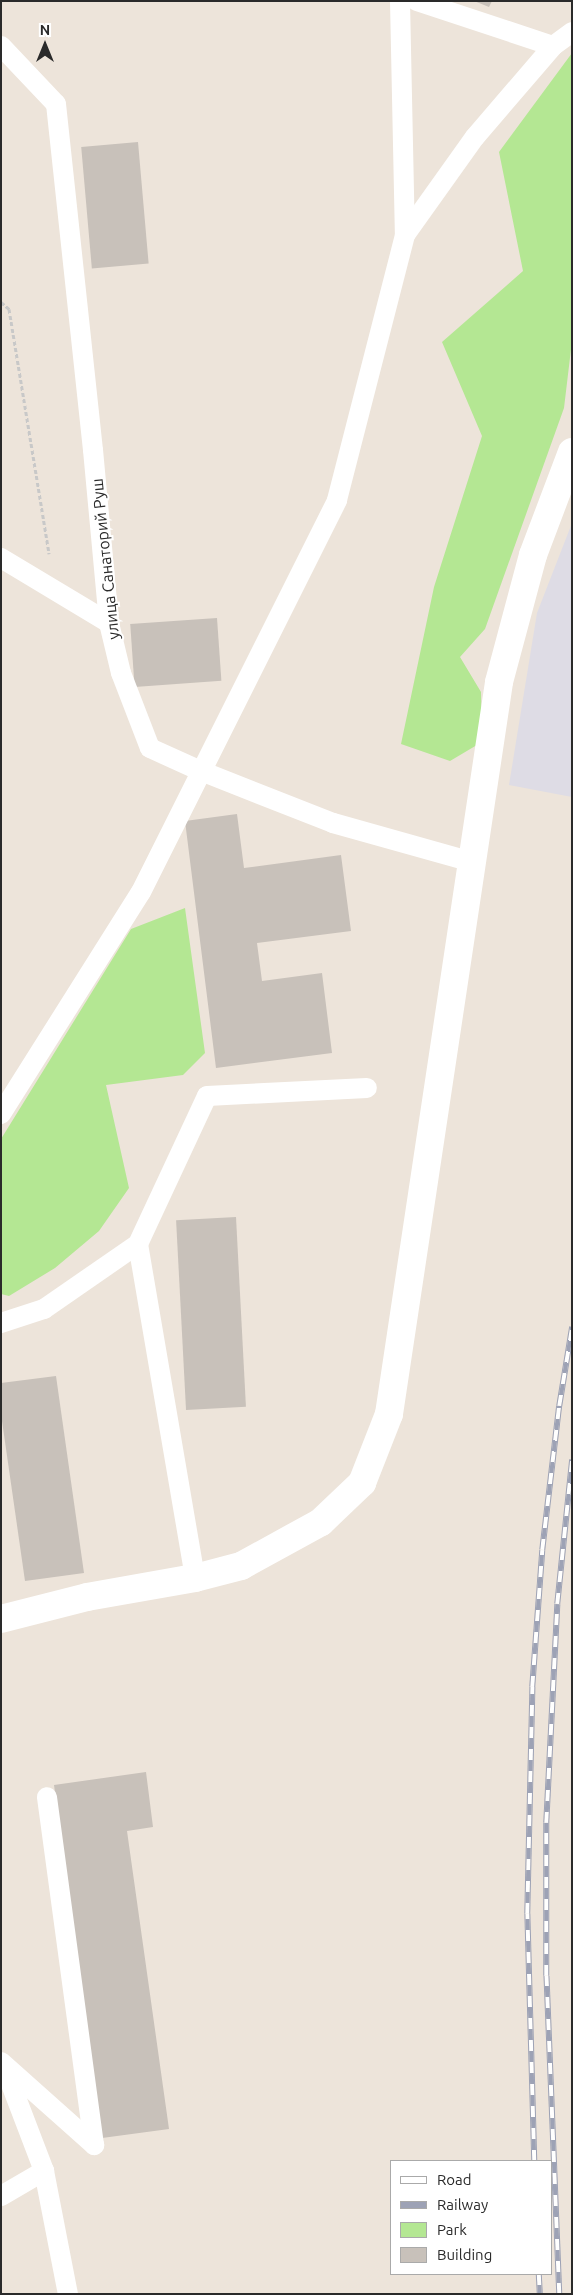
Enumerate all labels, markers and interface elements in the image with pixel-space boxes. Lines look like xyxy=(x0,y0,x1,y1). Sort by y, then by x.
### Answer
north arrow xyxy=(20,20,70,70)
text: N xyxy=(40,22,50,38)
street label: улица Санаторий Руш xyxy=(87,477,123,641)
legend xyxy=(390,2160,553,2275)
text: Road xyxy=(437,2171,472,2188)
text: Railway xyxy=(437,2196,488,2213)
text: Park xyxy=(437,2221,467,2238)
text: Building xyxy=(437,2246,492,2263)

